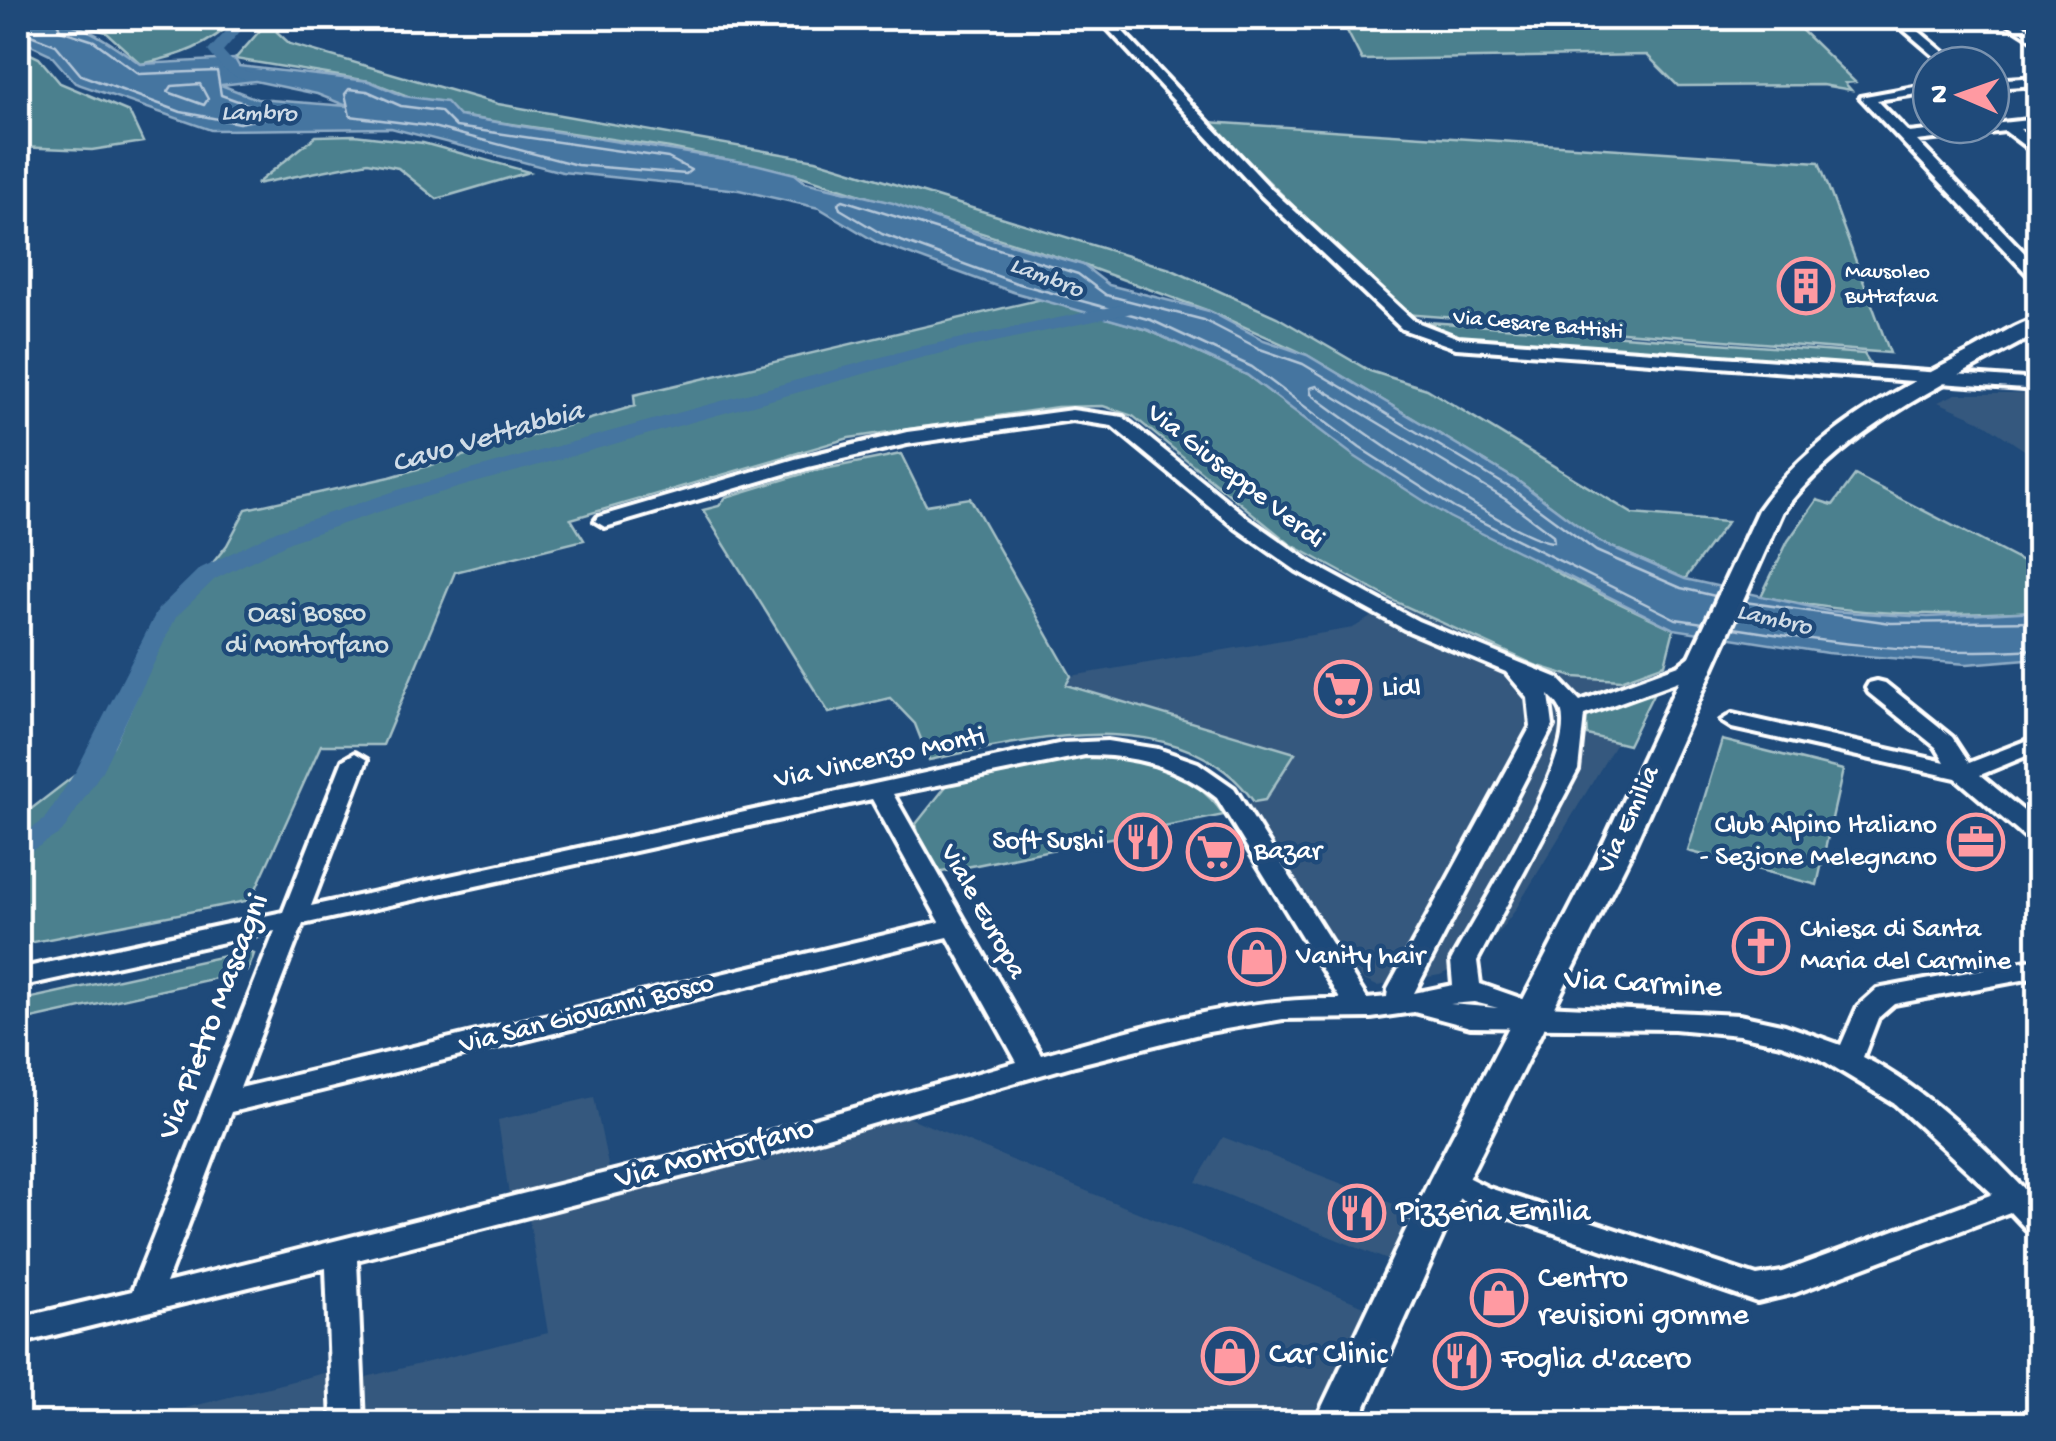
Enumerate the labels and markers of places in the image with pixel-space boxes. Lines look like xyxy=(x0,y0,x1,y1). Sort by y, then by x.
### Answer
building icon: Mausoleo Buttafava xyxy=(1776,256,1836,316)
place label: Mausoleo Buttafava xyxy=(1844,260,1938,311)
supermarket icon: Lidl xyxy=(1313,659,1373,719)
place label: Lidl xyxy=(1382,673,1421,706)
place label: Club Alpino Italiano - Sezione Melegnano xyxy=(1700,810,1937,875)
restaurant icon: Soft Sushi xyxy=(1113,812,1173,872)
office icon: Club Alpino Italiano - Sezione Melegnano xyxy=(1946,812,2006,872)
supermarket icon: Bazar xyxy=(1185,822,1245,882)
place label: Soft Sushi xyxy=(992,826,1104,859)
place label: Bazar xyxy=(1253,836,1324,869)
place label: Chiesa di Santa Maria del Carmine xyxy=(1800,914,2012,979)
church icon: Chiesa di Santa Maria del Carmine xyxy=(1731,916,1791,976)
shop icon: Vanity hair xyxy=(1227,927,1287,987)
place label: Vanity hair xyxy=(1295,941,1427,974)
restaurant icon: Pizzeria Emilia xyxy=(1327,1183,1387,1243)
place label: Pizzeria Emilia xyxy=(1395,1194,1592,1232)
place label: Centro revisioni gomme xyxy=(1538,1261,1749,1336)
shop icon: Centro revisioni gomme xyxy=(1469,1268,1529,1328)
shop icon: Car Clinic xyxy=(1200,1326,1260,1386)
restaurant icon: Foglia d'acero xyxy=(1432,1331,1492,1391)
place label: Car Clinic xyxy=(1269,1337,1388,1375)
place label: Foglia d'acero xyxy=(1500,1342,1692,1380)

